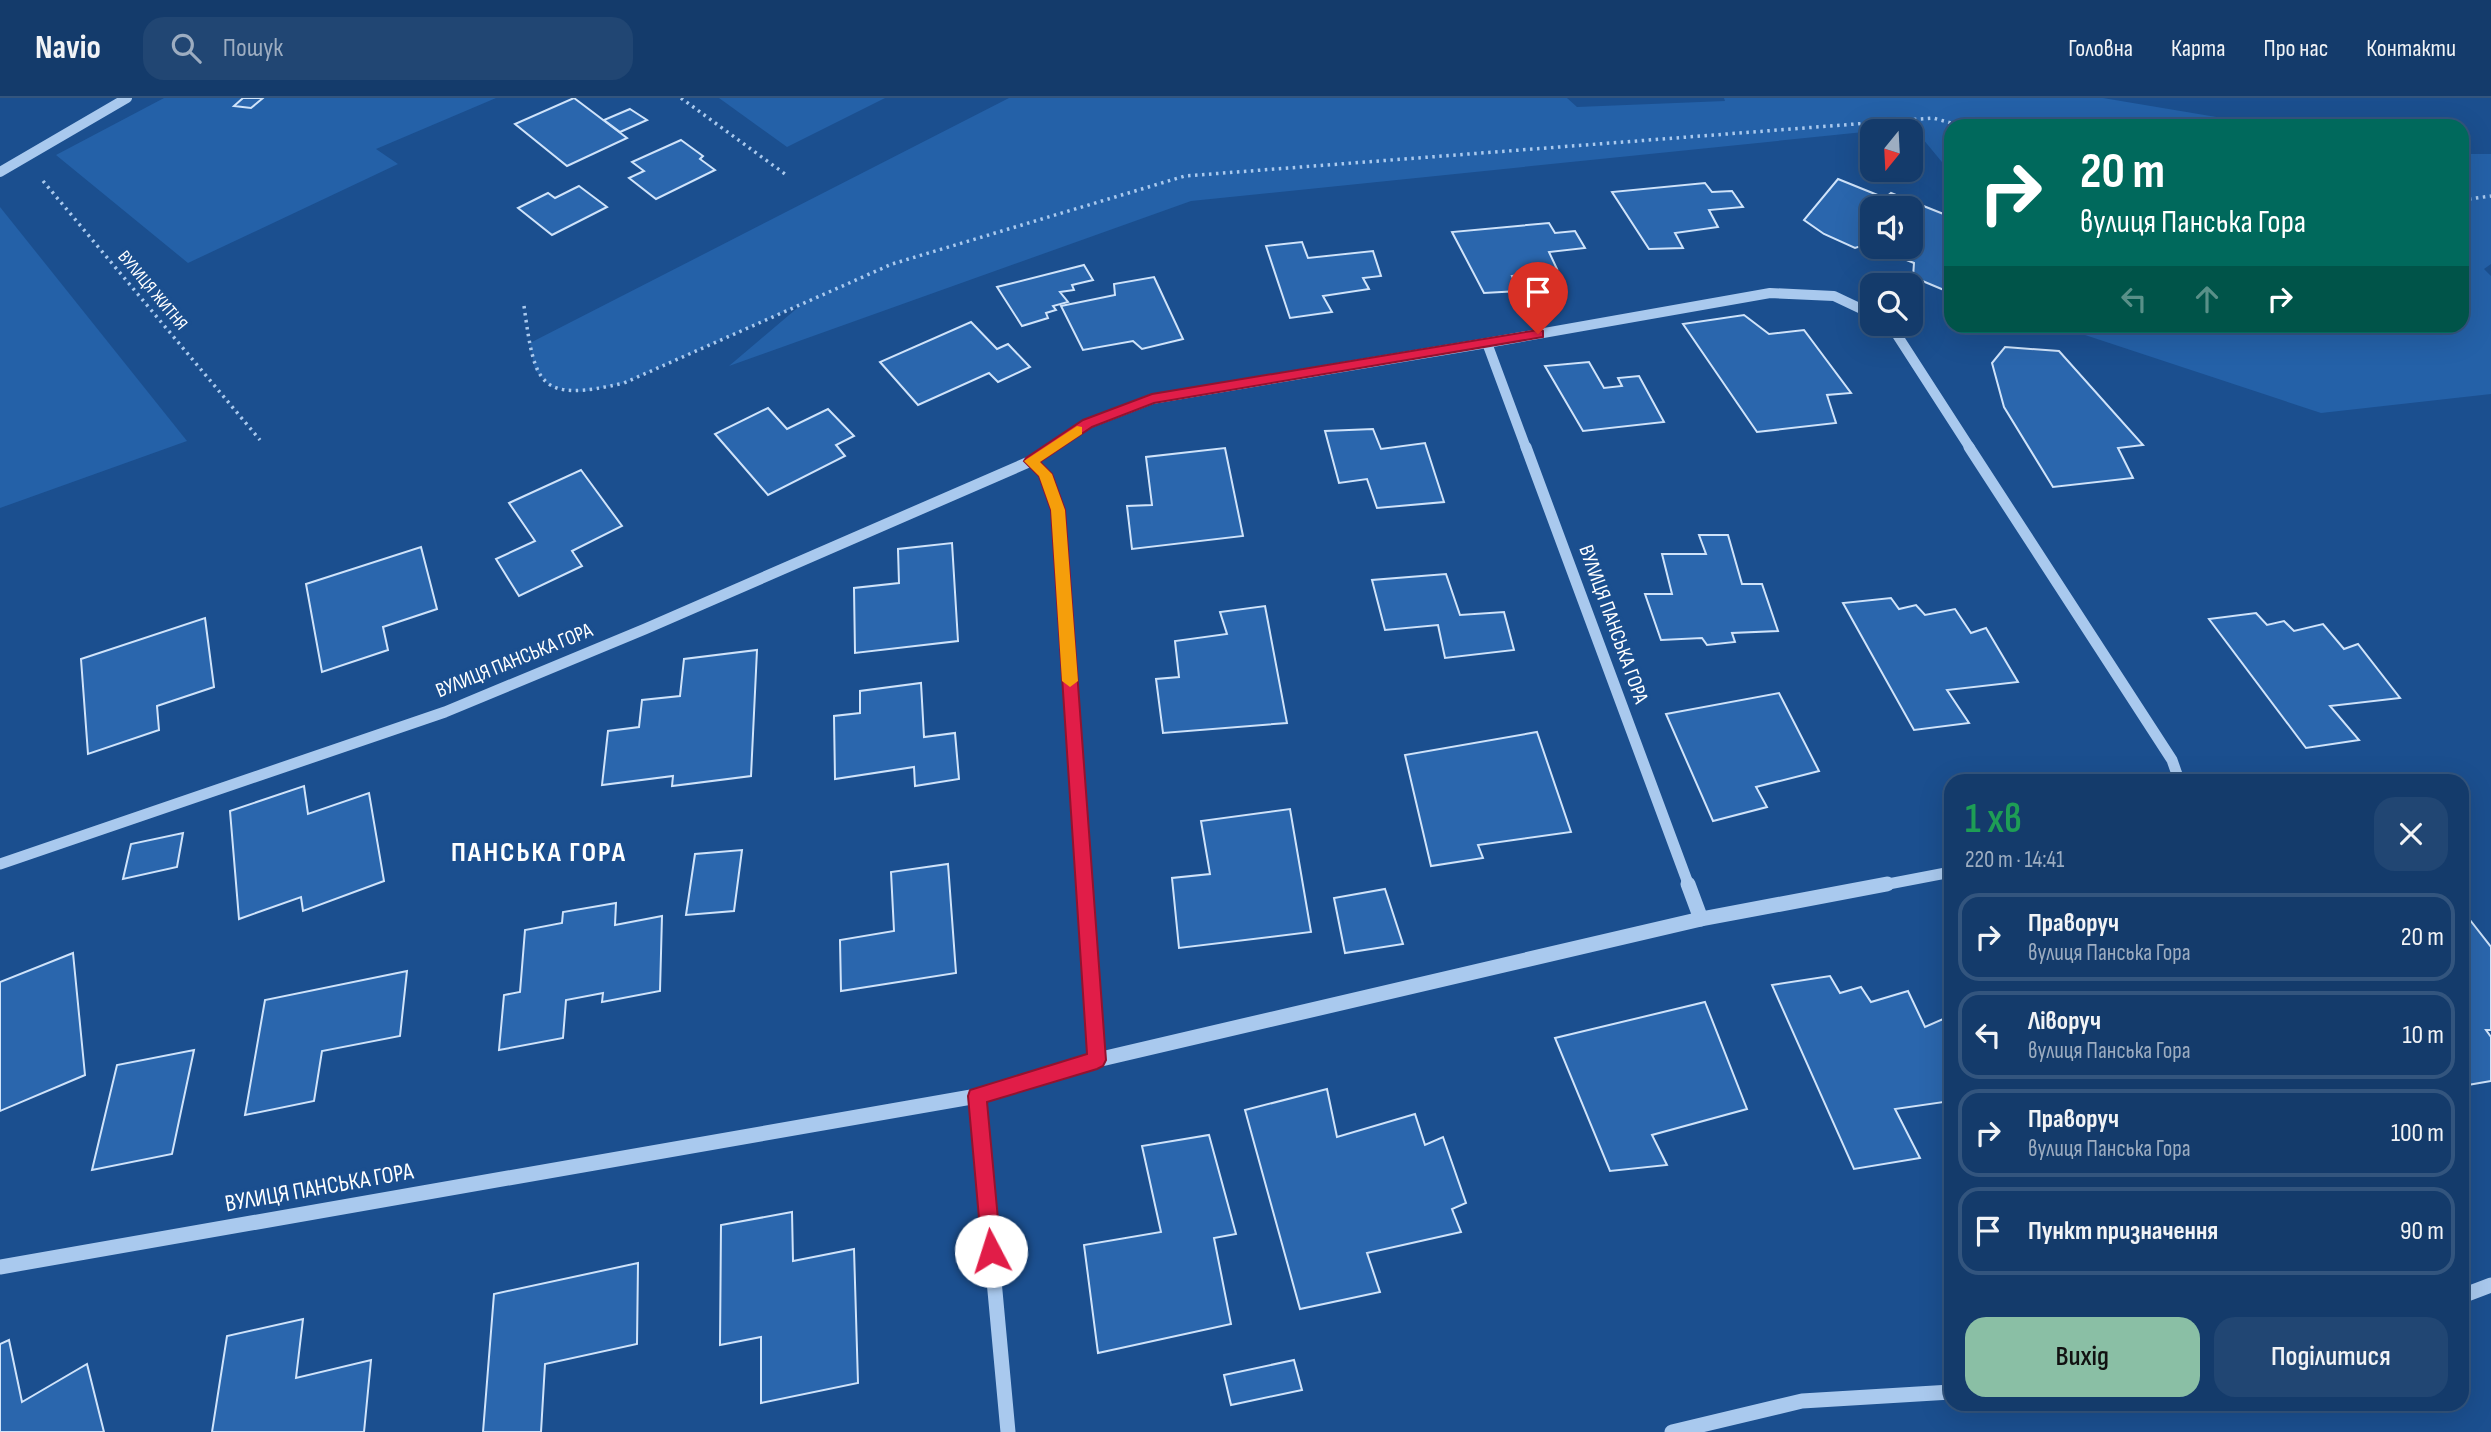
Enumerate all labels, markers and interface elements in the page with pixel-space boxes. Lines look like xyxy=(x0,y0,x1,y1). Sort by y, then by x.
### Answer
search box xyxy=(143,17,633,80)
text: Navio xyxy=(35,28,101,68)
icon: search xyxy=(167,29,205,67)
text: Пошук xyxy=(223,33,283,64)
text: Головна xyxy=(2068,34,2133,63)
text: Карта xyxy=(2171,34,2225,63)
text: Про нас xyxy=(2263,34,2328,63)
text: Контакти xyxy=(2366,34,2456,63)
north arrow xyxy=(1860,119,1923,182)
map controls xyxy=(1860,119,1923,336)
text: 20 m xyxy=(2080,143,2165,202)
icon: right xyxy=(1965,147,2056,238)
button: sound xyxy=(1860,196,1923,259)
text: вулиця Панська Гора xyxy=(2080,203,2306,242)
street label: ВУЛИЦЯ ЖИТНЯ xyxy=(113,246,192,334)
pin xyxy=(1508,262,1568,334)
icon: arrive xyxy=(1519,273,1557,311)
button: search xyxy=(1860,273,1923,336)
icon: left xyxy=(2115,280,2153,318)
icon: ahead xyxy=(2188,280,2226,318)
icon: right xyxy=(2261,280,2299,318)
street label: ВУЛИЦЯ ПАНСЬКА ГОРА xyxy=(1573,542,1654,708)
street label: ВУЛИЦЯ ПАНСЬКА ГОРА xyxy=(432,617,597,703)
text: 1 хв xyxy=(1965,794,2022,845)
button: close xyxy=(2374,797,2448,871)
district label: ПАНСЬКА ГОРА xyxy=(451,836,627,869)
text: 220 m · 14:41 xyxy=(1965,846,2064,874)
text: Праворуч xyxy=(2028,908,2119,939)
icon: right xyxy=(1969,918,2007,956)
text: 20 m xyxy=(2401,922,2444,953)
text: вулиця Панська Гора xyxy=(2028,939,2191,967)
text: Ліворуч xyxy=(2028,1006,2101,1037)
icon: left xyxy=(1969,1016,2007,1054)
text: 10 m xyxy=(2402,1020,2444,1051)
text: вулиця Панська Гора xyxy=(2028,1037,2191,1065)
text: Праворуч xyxy=(2028,1104,2119,1135)
icon: right xyxy=(1969,1114,2007,1152)
text: 100 m xyxy=(2391,1118,2444,1149)
text: вулиця Панська Гора xyxy=(2028,1135,2191,1163)
street label: ВУЛИЦЯ ПАНСЬКА ГОРА xyxy=(223,1157,416,1218)
icon: arrive xyxy=(1969,1212,2007,1250)
position arrow xyxy=(954,1214,1028,1288)
text: Пункт призначення xyxy=(2028,1216,2218,1247)
text: 90 m xyxy=(2400,1216,2444,1247)
button: Вихід xyxy=(1965,1317,2200,1397)
button: Поділитися xyxy=(2214,1317,2448,1397)

